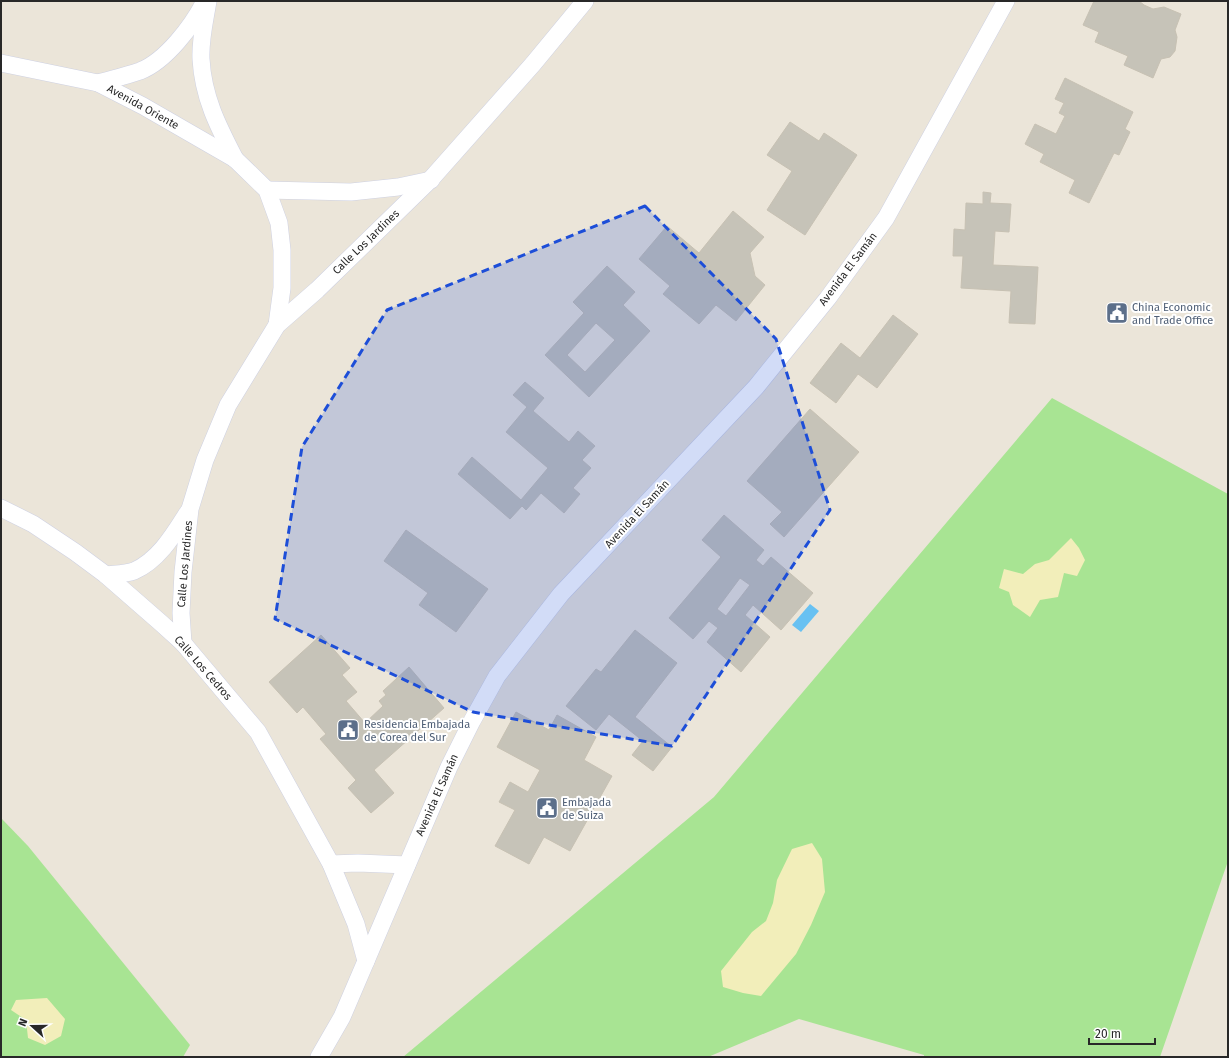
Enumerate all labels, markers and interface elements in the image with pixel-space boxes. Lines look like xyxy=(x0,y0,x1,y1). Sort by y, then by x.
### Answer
street label: Avenida Oriente xyxy=(105,82,181,132)
street label: Calle Los Jardines xyxy=(330,207,402,277)
street label: Avenida El Samán xyxy=(816,230,880,308)
public building icon: China Economic and Trade Office xyxy=(1104,300,1130,326)
place label: China Economic and Trade Office xyxy=(1132,301,1213,327)
street label: Avenida El Samán xyxy=(602,477,672,551)
street label: Calle Los Jardines xyxy=(175,520,195,608)
street label: Calle Los Cedros xyxy=(172,633,234,703)
public building icon: Residencia Embajada de Corea del Sur xyxy=(335,717,361,743)
place label: Residencia Embajada de Corea del Sur xyxy=(364,718,470,744)
street label: Avenida El Samán xyxy=(413,752,461,838)
public building icon: Embajada de Suiza xyxy=(534,795,560,821)
place label: Embajada de Suiza xyxy=(562,796,611,822)
north arrow xyxy=(12,1006,52,1046)
text: N xyxy=(16,1017,31,1028)
scale bar xyxy=(1089,1020,1155,1046)
text: 20 m xyxy=(1095,1027,1121,1041)

